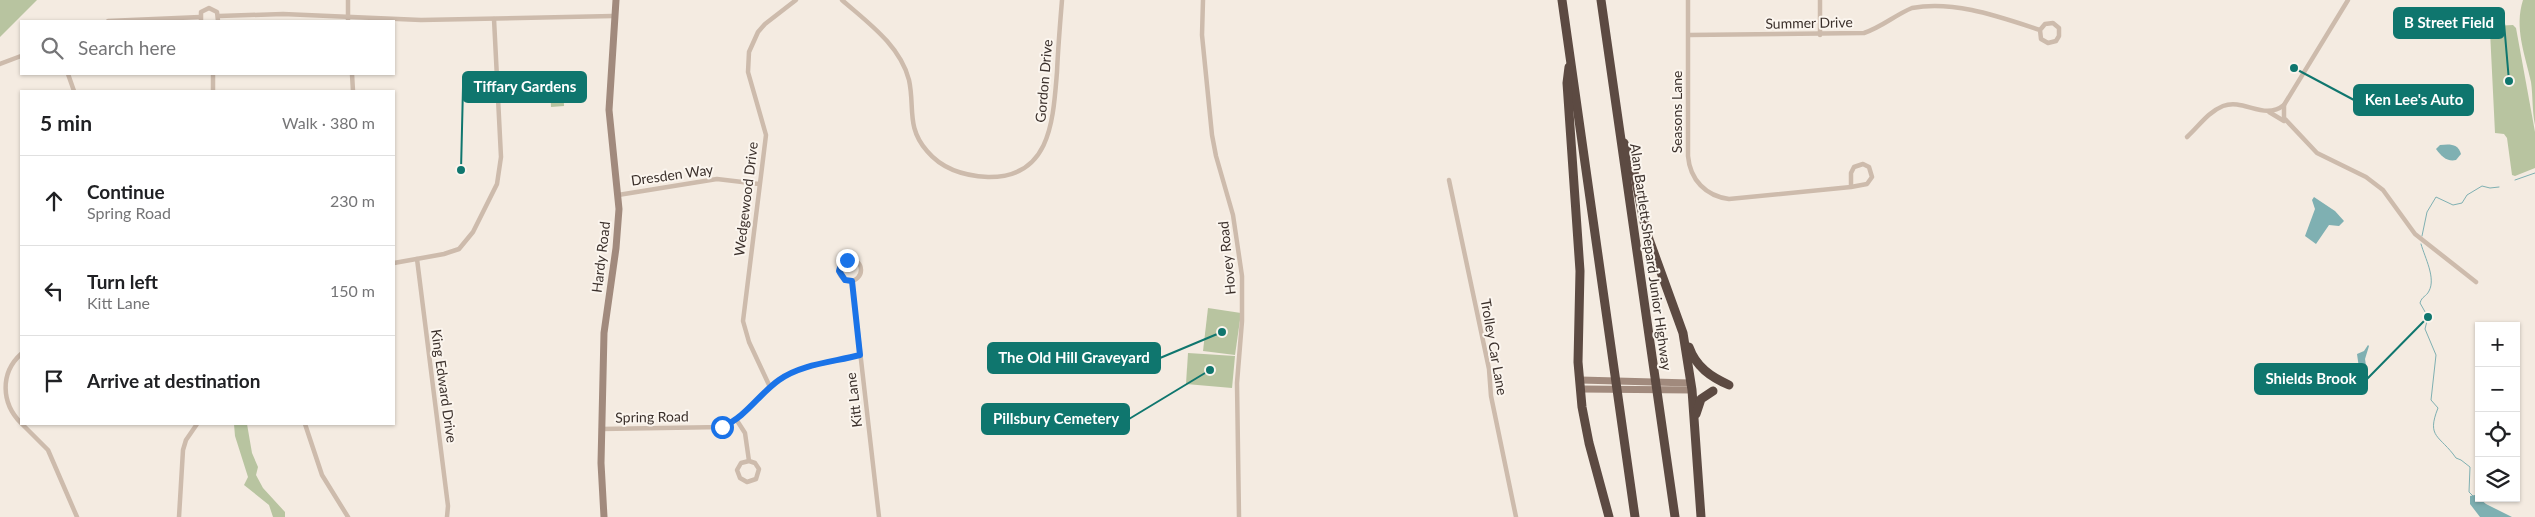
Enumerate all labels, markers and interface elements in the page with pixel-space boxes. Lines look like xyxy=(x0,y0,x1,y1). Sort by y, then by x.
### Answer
callout: B Street Field xyxy=(2394,8,2504,38)
street label: Summer Drive xyxy=(1765,13,1853,32)
text: B Street Field xyxy=(2404,13,2494,31)
search box xyxy=(20,20,395,75)
icon: search xyxy=(38,34,66,62)
text: Search here xyxy=(78,36,176,59)
street label: Gordon Drive xyxy=(1031,39,1056,123)
street label: Seasons Lane xyxy=(1668,71,1685,153)
callout: Tiffary Gardens xyxy=(463,72,586,102)
text: Tiffary Gardens xyxy=(474,77,577,95)
callout: Ken Lee's Auto xyxy=(2354,85,2473,115)
text: Ken Lee's Auto xyxy=(2365,90,2464,108)
text: 5 min xyxy=(40,110,92,135)
text: Walk · 380 m xyxy=(282,113,375,132)
street label: Wedgewood Drive xyxy=(730,141,761,257)
street label: Alan Bartlett Shepard Junior Highway xyxy=(1627,142,1676,372)
street label: Dresden Way xyxy=(630,160,715,189)
text: Continue xyxy=(87,180,165,203)
icon: ahead xyxy=(40,187,68,215)
text: 230 m xyxy=(330,191,375,210)
text: Spring Road xyxy=(87,203,171,222)
street label: Hardy Road xyxy=(588,220,613,294)
street label: Hovey Road xyxy=(1214,220,1239,296)
route end xyxy=(836,249,859,272)
text: Turn left xyxy=(87,270,158,293)
icon: left xyxy=(40,277,68,305)
text: 150 m xyxy=(330,281,375,300)
text: Kitt Lane xyxy=(87,293,150,312)
street label: Trolley Car Lane xyxy=(1478,297,1511,397)
map controls xyxy=(2475,322,2520,502)
button: + xyxy=(2475,322,2520,367)
street label: King Edward Drive xyxy=(428,328,461,444)
callout: The Old Hill Graveyard xyxy=(988,343,1160,373)
text: The Old Hill Graveyard xyxy=(998,348,1150,366)
callout: Shields Brook xyxy=(2255,364,2367,394)
icon: arrive xyxy=(40,367,68,395)
button: − xyxy=(2475,367,2520,412)
text: Arrive at destination xyxy=(87,369,260,392)
text: Shields Brook xyxy=(2265,369,2358,387)
street label: Kitt Lane xyxy=(842,372,865,428)
callout: Pillsbury Cemetery xyxy=(982,404,1129,434)
street label: Spring Road xyxy=(615,407,689,426)
text: Pillsbury Cemetery xyxy=(993,409,1119,427)
button: locate xyxy=(2475,412,2520,457)
route start xyxy=(711,416,734,439)
button: layers xyxy=(2475,457,2520,502)

